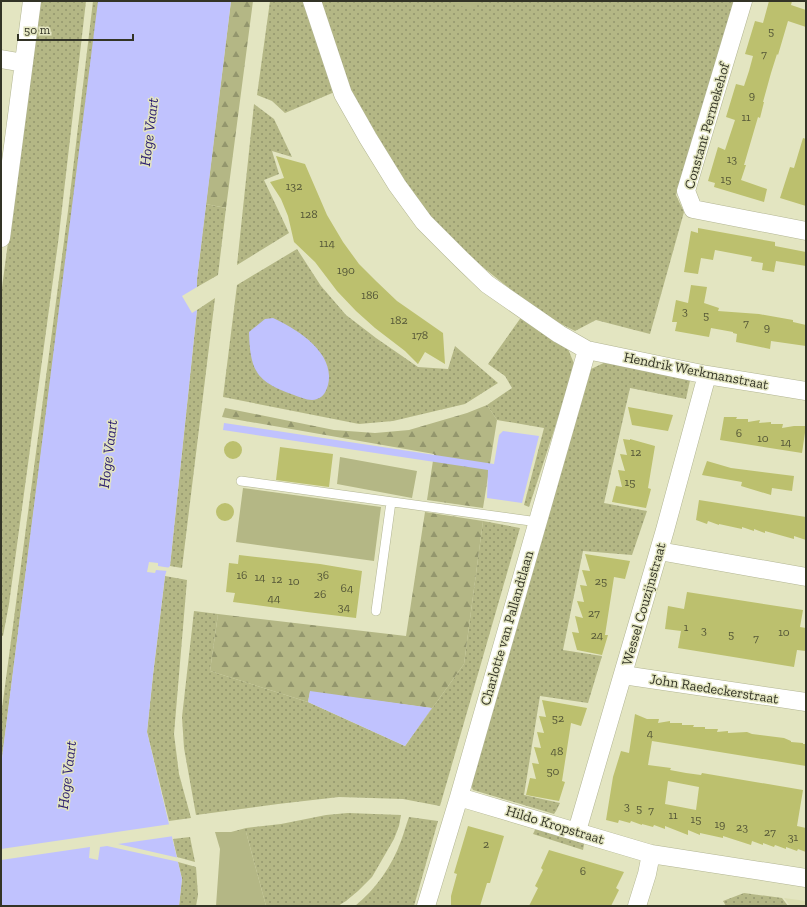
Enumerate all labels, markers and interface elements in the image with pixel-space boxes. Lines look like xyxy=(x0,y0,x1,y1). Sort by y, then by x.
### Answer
scale bar xyxy=(18,16,133,42)
text: 50 m xyxy=(24,23,51,37)
house number: 5 xyxy=(768,24,774,38)
house number: 7 xyxy=(761,47,767,61)
street label: Constant Permekehof xyxy=(681,59,734,191)
house number: 9 xyxy=(749,88,755,102)
water label: Hoge Vaart xyxy=(136,97,162,167)
house number: 11 xyxy=(741,110,751,124)
house number: 13 xyxy=(727,152,737,166)
house number: 15 xyxy=(721,172,731,186)
house number: 132 xyxy=(286,179,302,193)
house number: 128 xyxy=(300,207,318,221)
house number: 114 xyxy=(319,236,335,250)
house number: 190 xyxy=(337,263,355,277)
house number: 186 xyxy=(361,288,379,302)
house number: 3 xyxy=(682,304,688,318)
house number: 5 xyxy=(703,308,709,322)
house number: 182 xyxy=(390,313,408,327)
house number: 7 xyxy=(743,316,749,330)
house number: 9 xyxy=(764,320,770,334)
house number: 178 xyxy=(412,328,428,342)
street label: Hendrik Werkmanstraat xyxy=(622,349,771,394)
water label: Hoge Vaart xyxy=(95,419,121,489)
house number: 6 xyxy=(736,426,742,440)
house number: 10 xyxy=(757,431,769,445)
house number: 14 xyxy=(780,435,792,449)
house number: 12 xyxy=(631,445,641,459)
house number: 15 xyxy=(625,475,635,489)
street label: Wessel Couzijnstraat xyxy=(618,540,670,667)
street label: Charlotte van Pallandtlaan xyxy=(477,549,537,707)
house number: 16 xyxy=(237,568,248,582)
house number: 36 xyxy=(317,568,329,582)
house number: 14 xyxy=(254,570,266,584)
house number: 12 xyxy=(272,572,282,586)
house number: 10 xyxy=(288,574,300,588)
house number: 25 xyxy=(595,574,607,588)
house number: 64 xyxy=(341,581,354,595)
house number: 26 xyxy=(314,587,326,601)
house number: 44 xyxy=(268,591,281,605)
house number: 34 xyxy=(338,600,351,614)
house number: 27 xyxy=(588,606,600,620)
house number: 1 xyxy=(684,620,689,634)
house number: 3 xyxy=(701,623,707,637)
house number: 10 xyxy=(778,625,790,639)
house number: 5 xyxy=(728,627,734,641)
house number: 24 xyxy=(591,628,604,642)
house number: 7 xyxy=(753,631,759,645)
street label: John Raedeckerstraat xyxy=(648,670,781,708)
house number: 52 xyxy=(552,711,564,725)
house number: 4 xyxy=(647,726,654,740)
water label: Hoge Vaart xyxy=(54,740,80,810)
house number: 48 xyxy=(551,744,563,758)
house number: 50 xyxy=(546,764,560,778)
house number: 3 xyxy=(624,799,630,813)
house number: 5 xyxy=(636,801,642,815)
street label: Hildo Kropstraat xyxy=(504,802,607,848)
house number: 7 xyxy=(648,803,654,817)
house number: 11 xyxy=(668,808,678,822)
house number: 15 xyxy=(691,812,701,826)
house number: 19 xyxy=(715,817,726,831)
house number: 23 xyxy=(736,820,748,834)
house number: 27 xyxy=(764,825,776,839)
house number: 31 xyxy=(788,830,799,844)
house number: 2 xyxy=(483,837,489,851)
house number: 6 xyxy=(580,864,586,878)

